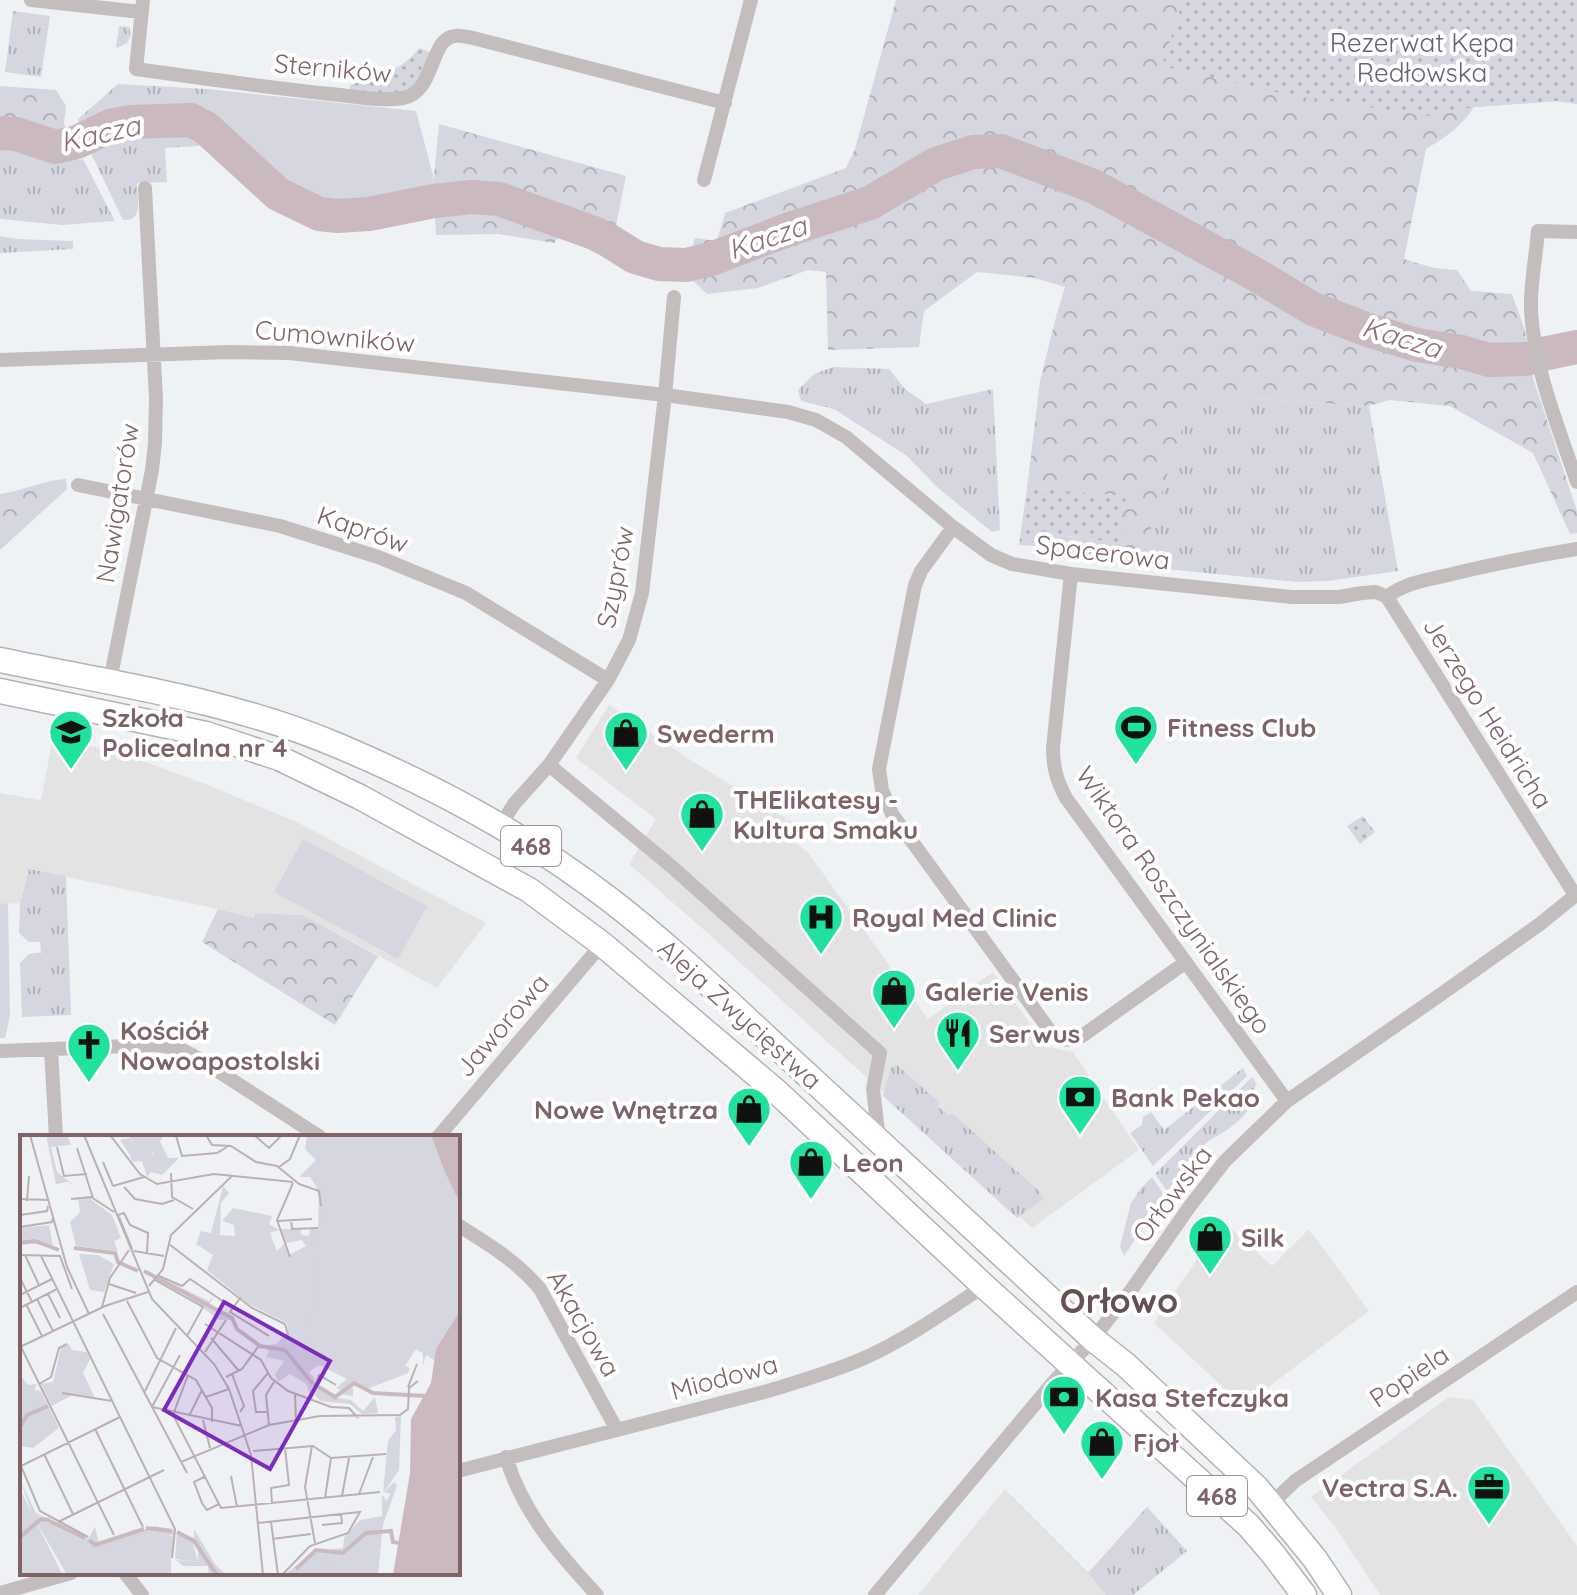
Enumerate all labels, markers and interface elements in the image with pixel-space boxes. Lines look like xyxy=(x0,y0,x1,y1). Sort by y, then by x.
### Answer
park label: Rezerwat Kępa Redłowska xyxy=(1330,26,1514,89)
street label: Sterników xyxy=(273,46,393,90)
water label: Kacza xyxy=(57,106,145,159)
water label: Kacza xyxy=(723,207,813,267)
water label: Kacza xyxy=(1358,308,1448,366)
street label: Cumowników xyxy=(254,313,416,359)
street label: Nawigatorów xyxy=(88,421,146,585)
street label: Kaprów xyxy=(313,498,413,560)
street label: Szyprów xyxy=(589,523,641,631)
street label: Spacerowa xyxy=(1034,527,1172,577)
street label: Jerzego Heidricha xyxy=(1416,611,1560,815)
place label: Szkoła Policealna nr 4 xyxy=(102,701,288,764)
sports icon: Fitness Club xyxy=(1112,703,1160,766)
school or university icon: Szkoła Policealna nr 4 xyxy=(47,708,95,771)
shop icon: Swederm xyxy=(602,709,650,772)
place label: Fitness Club xyxy=(1167,711,1316,744)
place label: Swederm xyxy=(657,717,775,750)
street label: Wiktora Roszczynialskiego xyxy=(1069,760,1279,1040)
place label: THElikatesy - Kultura Smaku xyxy=(733,783,918,846)
shop icon: THElikatesy - Kultura Smaku xyxy=(678,790,726,853)
road number: 468 xyxy=(501,826,561,866)
hospital icon: Royal Med Clinic xyxy=(797,893,845,956)
place label: Royal Med Clinic xyxy=(852,901,1057,934)
street label: Aleja Zwycięstwa xyxy=(651,932,829,1096)
street label: Jaworowa xyxy=(448,967,556,1083)
shop icon: Galerie Venis xyxy=(870,967,918,1030)
place label: Galerie Venis xyxy=(925,975,1088,1008)
restaurant icon: Serwus xyxy=(934,1009,982,1072)
place label: Kościół Nowoapostolski xyxy=(120,1014,320,1077)
place label: Serwus xyxy=(989,1017,1080,1050)
church icon: Kościół Nowoapostolski xyxy=(65,1021,113,1084)
bank icon: Bank Pekao xyxy=(1056,1073,1104,1136)
place label: Bank Pekao xyxy=(1111,1081,1260,1114)
shop icon: Nowe Wnętrza xyxy=(725,1085,773,1148)
place label: Nowe Wnętrza xyxy=(534,1093,718,1126)
inset map xyxy=(20,1135,460,1575)
shop icon: Leon xyxy=(787,1138,835,1201)
street label: Orłowska xyxy=(1125,1139,1219,1249)
place label: Leon xyxy=(842,1146,904,1179)
shop icon: Silk xyxy=(1186,1213,1234,1276)
place label: Silk xyxy=(1241,1221,1284,1254)
street label: Akacjowa xyxy=(540,1264,628,1382)
district label: Orłowo xyxy=(1060,1279,1178,1322)
street label: Popiela xyxy=(1363,1338,1455,1414)
street label: Miodowa xyxy=(667,1347,781,1407)
bank icon: Kasa Stefczyka xyxy=(1040,1373,1088,1436)
place label: Kasa Stefczyka xyxy=(1095,1381,1289,1414)
shop icon: Fjoł xyxy=(1078,1418,1126,1481)
place label: Fjoł xyxy=(1133,1426,1179,1459)
office icon: Vectra S.A. xyxy=(1465,1463,1513,1526)
place label: Vectra S.A. xyxy=(1322,1471,1458,1504)
road number: 468 xyxy=(1187,1476,1247,1516)

